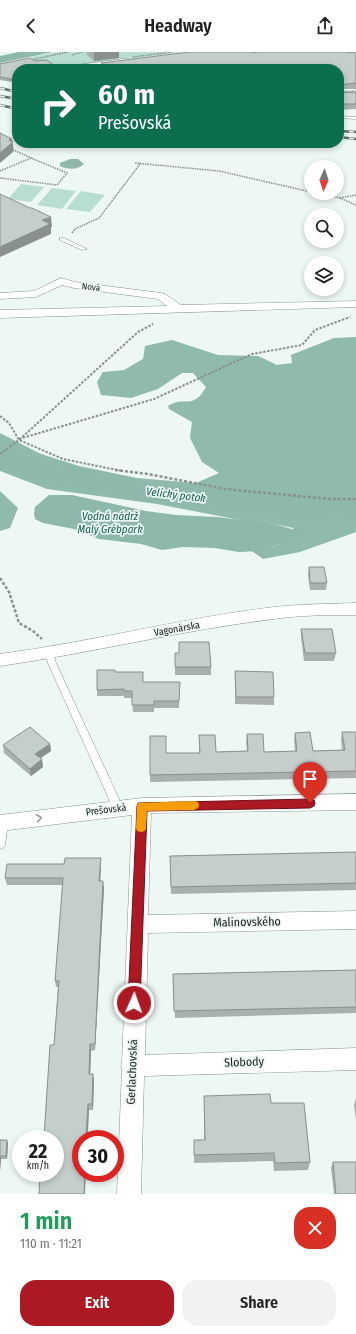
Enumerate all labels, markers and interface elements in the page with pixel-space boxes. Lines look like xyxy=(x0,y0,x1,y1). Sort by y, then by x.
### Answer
icon: back xyxy=(20,15,42,37)
text: Headway xyxy=(144,15,212,37)
icon: share xyxy=(314,15,336,37)
text: 60 m xyxy=(98,78,155,111)
icon: right xyxy=(32,80,84,132)
text: Prešovská xyxy=(98,112,171,134)
north arrow xyxy=(304,160,344,200)
map controls xyxy=(304,160,344,296)
button: search xyxy=(304,208,344,248)
button: layers xyxy=(304,256,344,296)
street label: Nová xyxy=(81,281,101,293)
water label: Velický potok xyxy=(146,485,207,505)
water label: Vodná nádrž Malý Grébpark xyxy=(77,510,143,536)
street label: Vagonárska xyxy=(153,619,201,639)
pin xyxy=(293,762,327,803)
icon: arrive xyxy=(299,768,321,790)
street label: Prešovská xyxy=(85,802,127,818)
one-way arrow xyxy=(36,814,42,823)
street label: Malinovského xyxy=(213,914,281,930)
position arrow xyxy=(113,982,155,1024)
street label: Gerlachovská xyxy=(124,1039,140,1105)
street label: Slobody xyxy=(224,1054,265,1070)
speed limit sign: 30 xyxy=(72,1130,124,1182)
text: 22 xyxy=(29,1139,47,1163)
text: km/h xyxy=(27,1160,49,1172)
text: 1 min xyxy=(20,1207,72,1235)
button: close xyxy=(294,1207,336,1249)
text: 110 m · 11:21 xyxy=(20,1236,82,1251)
button: Exit xyxy=(20,1280,174,1326)
button: Share xyxy=(182,1280,336,1326)

